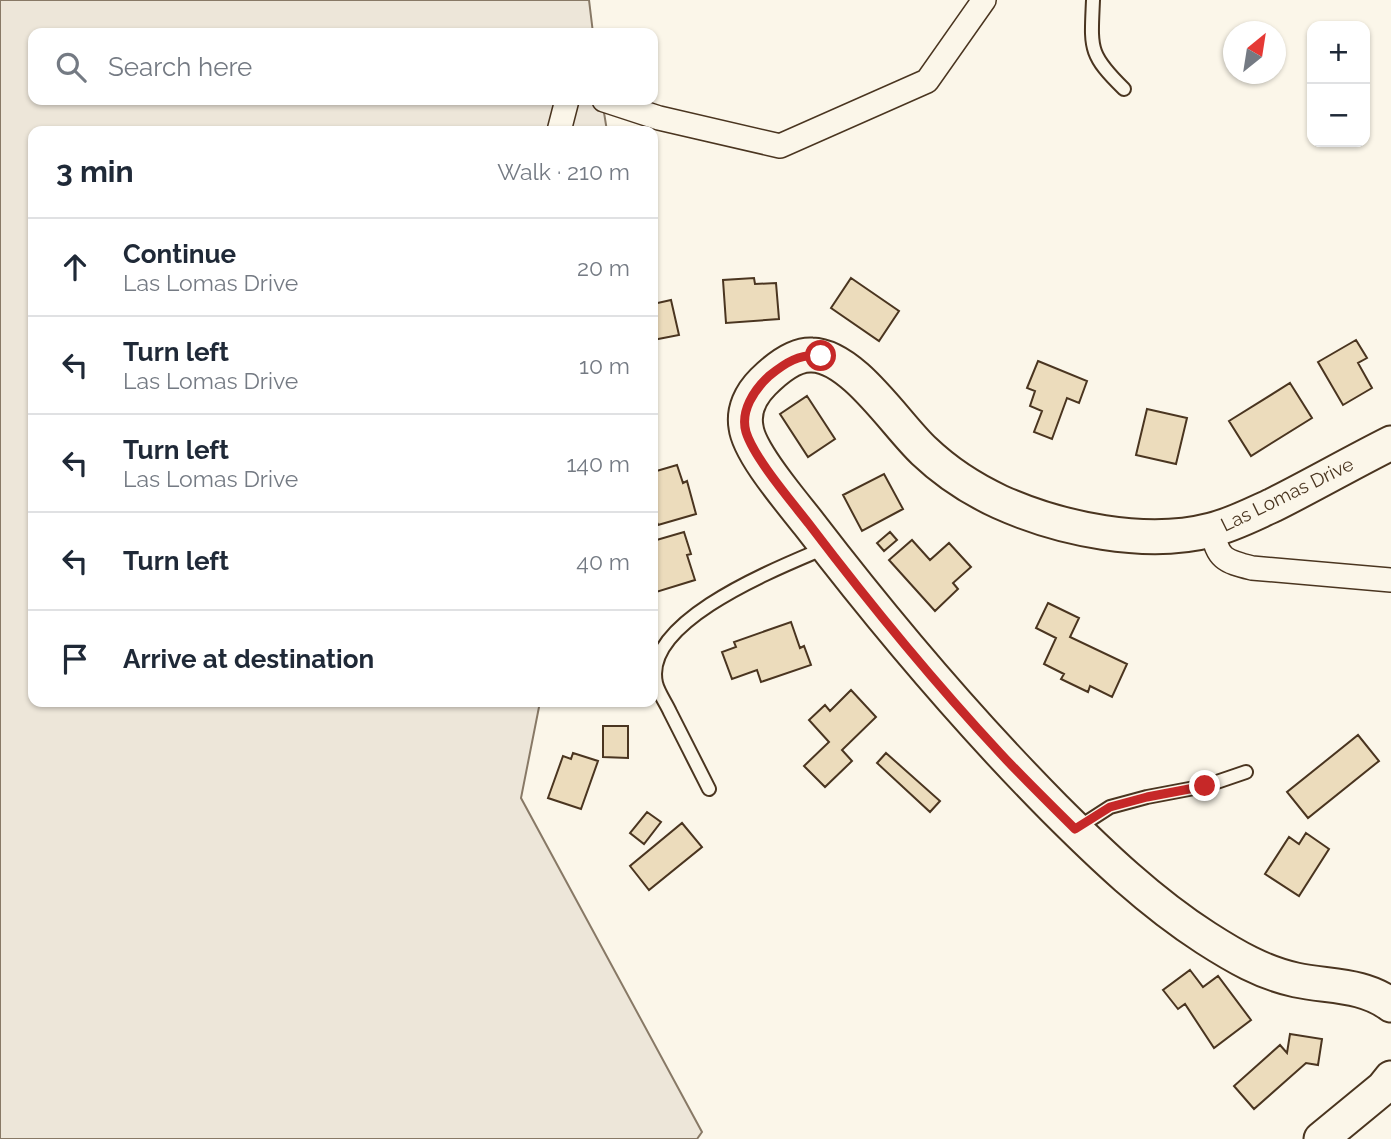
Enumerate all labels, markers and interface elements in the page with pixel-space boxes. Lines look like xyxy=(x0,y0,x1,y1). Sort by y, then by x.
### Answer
north arrow xyxy=(1223,21,1286,84)
map controls xyxy=(1307,21,1370,147)
button: + xyxy=(1307,21,1370,84)
search box xyxy=(28,28,658,105)
icon: search xyxy=(52,48,90,86)
text: Search here xyxy=(108,52,252,82)
button: − xyxy=(1307,84,1370,147)
text: 3 min xyxy=(56,154,134,189)
text: Walk · 210 m xyxy=(497,158,630,185)
text: Continue xyxy=(123,239,236,269)
icon: ahead xyxy=(56,248,94,286)
text: 20 m xyxy=(577,254,630,281)
text: Las Lomas Drive xyxy=(123,269,298,296)
text: Turn left xyxy=(123,337,229,367)
route start xyxy=(805,340,836,371)
icon: left xyxy=(56,346,94,384)
text: 10 m xyxy=(579,352,630,379)
text: Las Lomas Drive xyxy=(123,367,298,394)
text: Turn left xyxy=(123,435,229,465)
icon: left xyxy=(56,444,94,482)
text: 140 m xyxy=(567,450,630,477)
street label: Las Lomas Drive xyxy=(1217,452,1357,536)
text: Las Lomas Drive xyxy=(123,465,298,492)
icon: left xyxy=(56,542,94,580)
text: Turn left xyxy=(123,546,229,576)
text: 40 m xyxy=(576,548,630,575)
icon: arrive xyxy=(56,640,94,678)
text: Arrive at destination xyxy=(123,644,374,674)
route end xyxy=(1189,770,1220,801)

